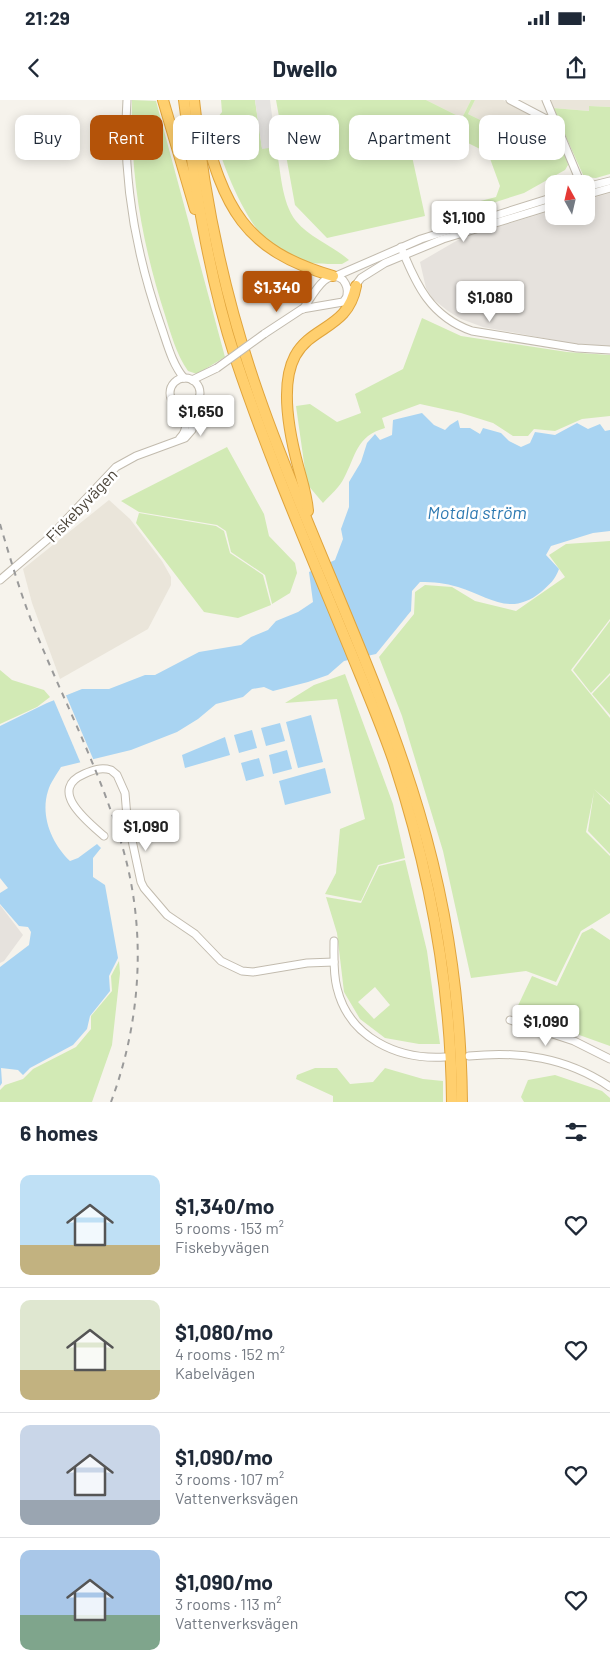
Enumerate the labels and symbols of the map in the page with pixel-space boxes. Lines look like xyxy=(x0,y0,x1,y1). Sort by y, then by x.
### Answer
north arrow xyxy=(545,175,595,225)
pin: $1,100 xyxy=(423,200,505,243)
pin: $1,340 xyxy=(236,270,318,313)
pin: $1,080 xyxy=(449,280,531,323)
pin: $1,650 xyxy=(160,394,242,437)
street label: Fiskebyvägen xyxy=(41,464,121,546)
water label: Motala ström xyxy=(427,501,527,523)
pin: $1,090 xyxy=(105,810,187,852)
pin: $1,090 xyxy=(505,1004,587,1047)

